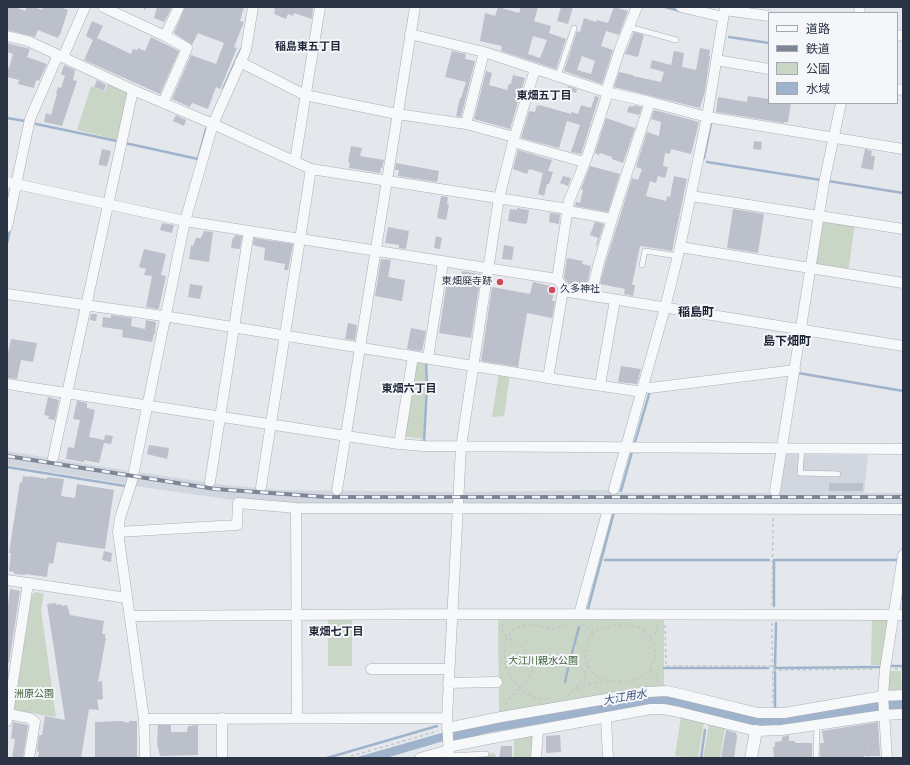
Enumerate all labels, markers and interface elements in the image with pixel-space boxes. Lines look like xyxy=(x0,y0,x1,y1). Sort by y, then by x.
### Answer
legend xyxy=(768,12,898,104)
text: 道路 xyxy=(806,21,830,37)
district label: 稲島東五丁目 xyxy=(275,40,341,54)
text: 鉄道 xyxy=(806,41,830,57)
text: 公園 xyxy=(806,61,830,77)
text: 水域 xyxy=(806,81,830,97)
district label: 東畑五丁目 xyxy=(517,89,571,103)
place label: 東畑廃寺跡 xyxy=(442,276,492,288)
marker: 東畑廃寺跡 xyxy=(495,277,505,287)
place label: 久多神社 xyxy=(560,284,600,296)
marker: 久多神社 xyxy=(547,285,557,295)
district label: 稲島町 xyxy=(678,306,714,320)
district label: 島下畑町 xyxy=(763,335,811,349)
district label: 東畑六丁目 xyxy=(382,382,436,396)
district label: 東畑七丁目 xyxy=(309,625,363,639)
park label: 大江川親水公園 xyxy=(508,656,578,668)
water label: 大江用水 xyxy=(602,688,648,708)
park label: 洲原公園 xyxy=(14,689,54,701)

